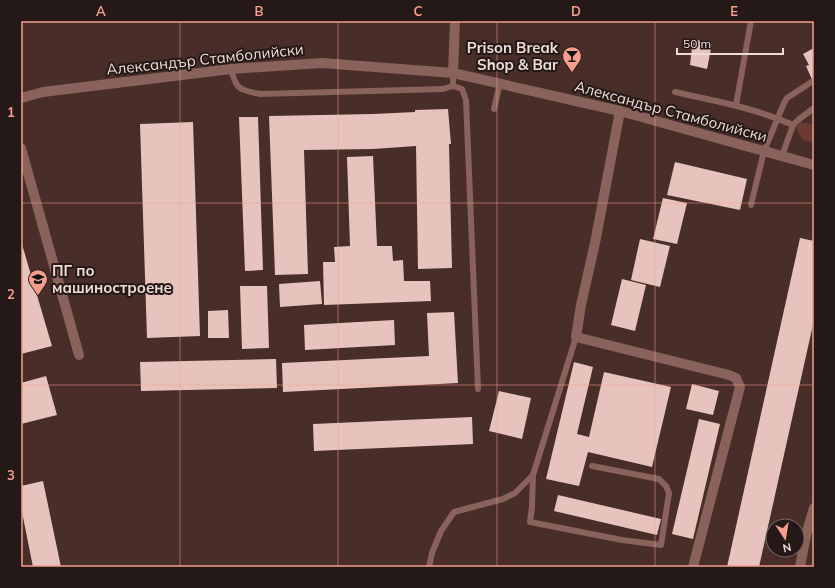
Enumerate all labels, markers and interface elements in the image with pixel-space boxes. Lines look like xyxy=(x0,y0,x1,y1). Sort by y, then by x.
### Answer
text: A xyxy=(96,3,106,19)
text: B xyxy=(255,3,264,19)
text: C xyxy=(414,3,423,19)
text: D xyxy=(571,3,581,19)
text: E xyxy=(730,3,738,19)
scale bar xyxy=(677,30,783,56)
text: 50 m xyxy=(683,36,711,51)
place label: Prison Break Shop & Bar xyxy=(467,38,559,74)
street label: Александър Стамболийски xyxy=(105,39,305,79)
bar icon: Prison Break Shop & Bar xyxy=(561,45,583,73)
street label: Александър Стамболийски xyxy=(573,76,769,146)
text: 1 xyxy=(7,104,15,120)
place label: ПГ по машиностроене xyxy=(52,261,172,297)
school or university icon: ПГ по машиностроене xyxy=(27,268,49,296)
text: 2 xyxy=(7,286,15,302)
text: 3 xyxy=(7,467,15,483)
north arrow xyxy=(765,518,805,558)
text: N xyxy=(782,540,793,555)

